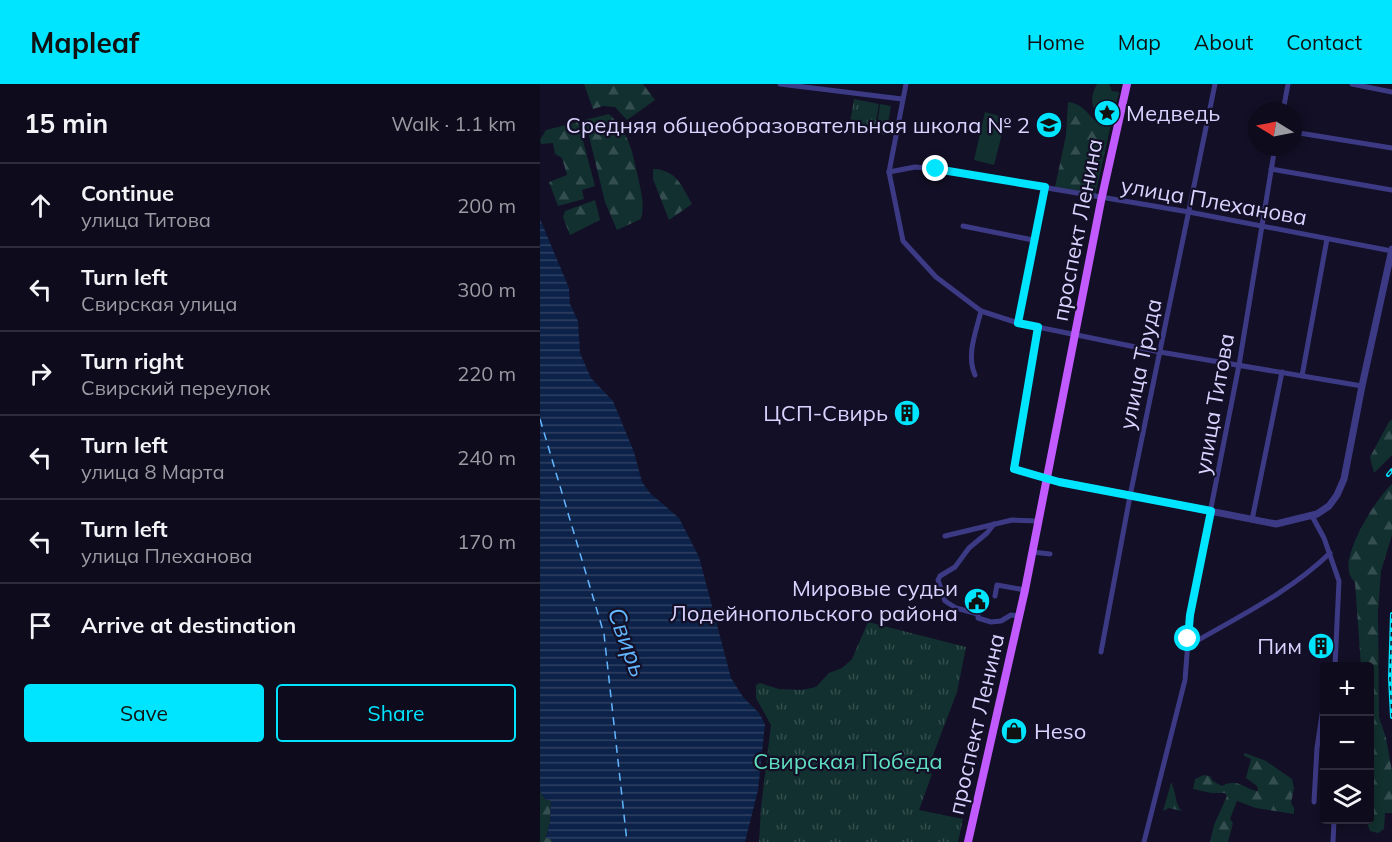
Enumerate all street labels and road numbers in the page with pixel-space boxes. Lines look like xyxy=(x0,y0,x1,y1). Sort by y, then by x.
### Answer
street label: проспект Ленина xyxy=(1046,137,1108,323)
street label: улица Плеханова xyxy=(1119,171,1309,231)
street label: улица Труда xyxy=(1112,296,1168,432)
street label: улица Титова xyxy=(1188,331,1240,477)
street label: проспект Ленина xyxy=(942,631,1010,817)

